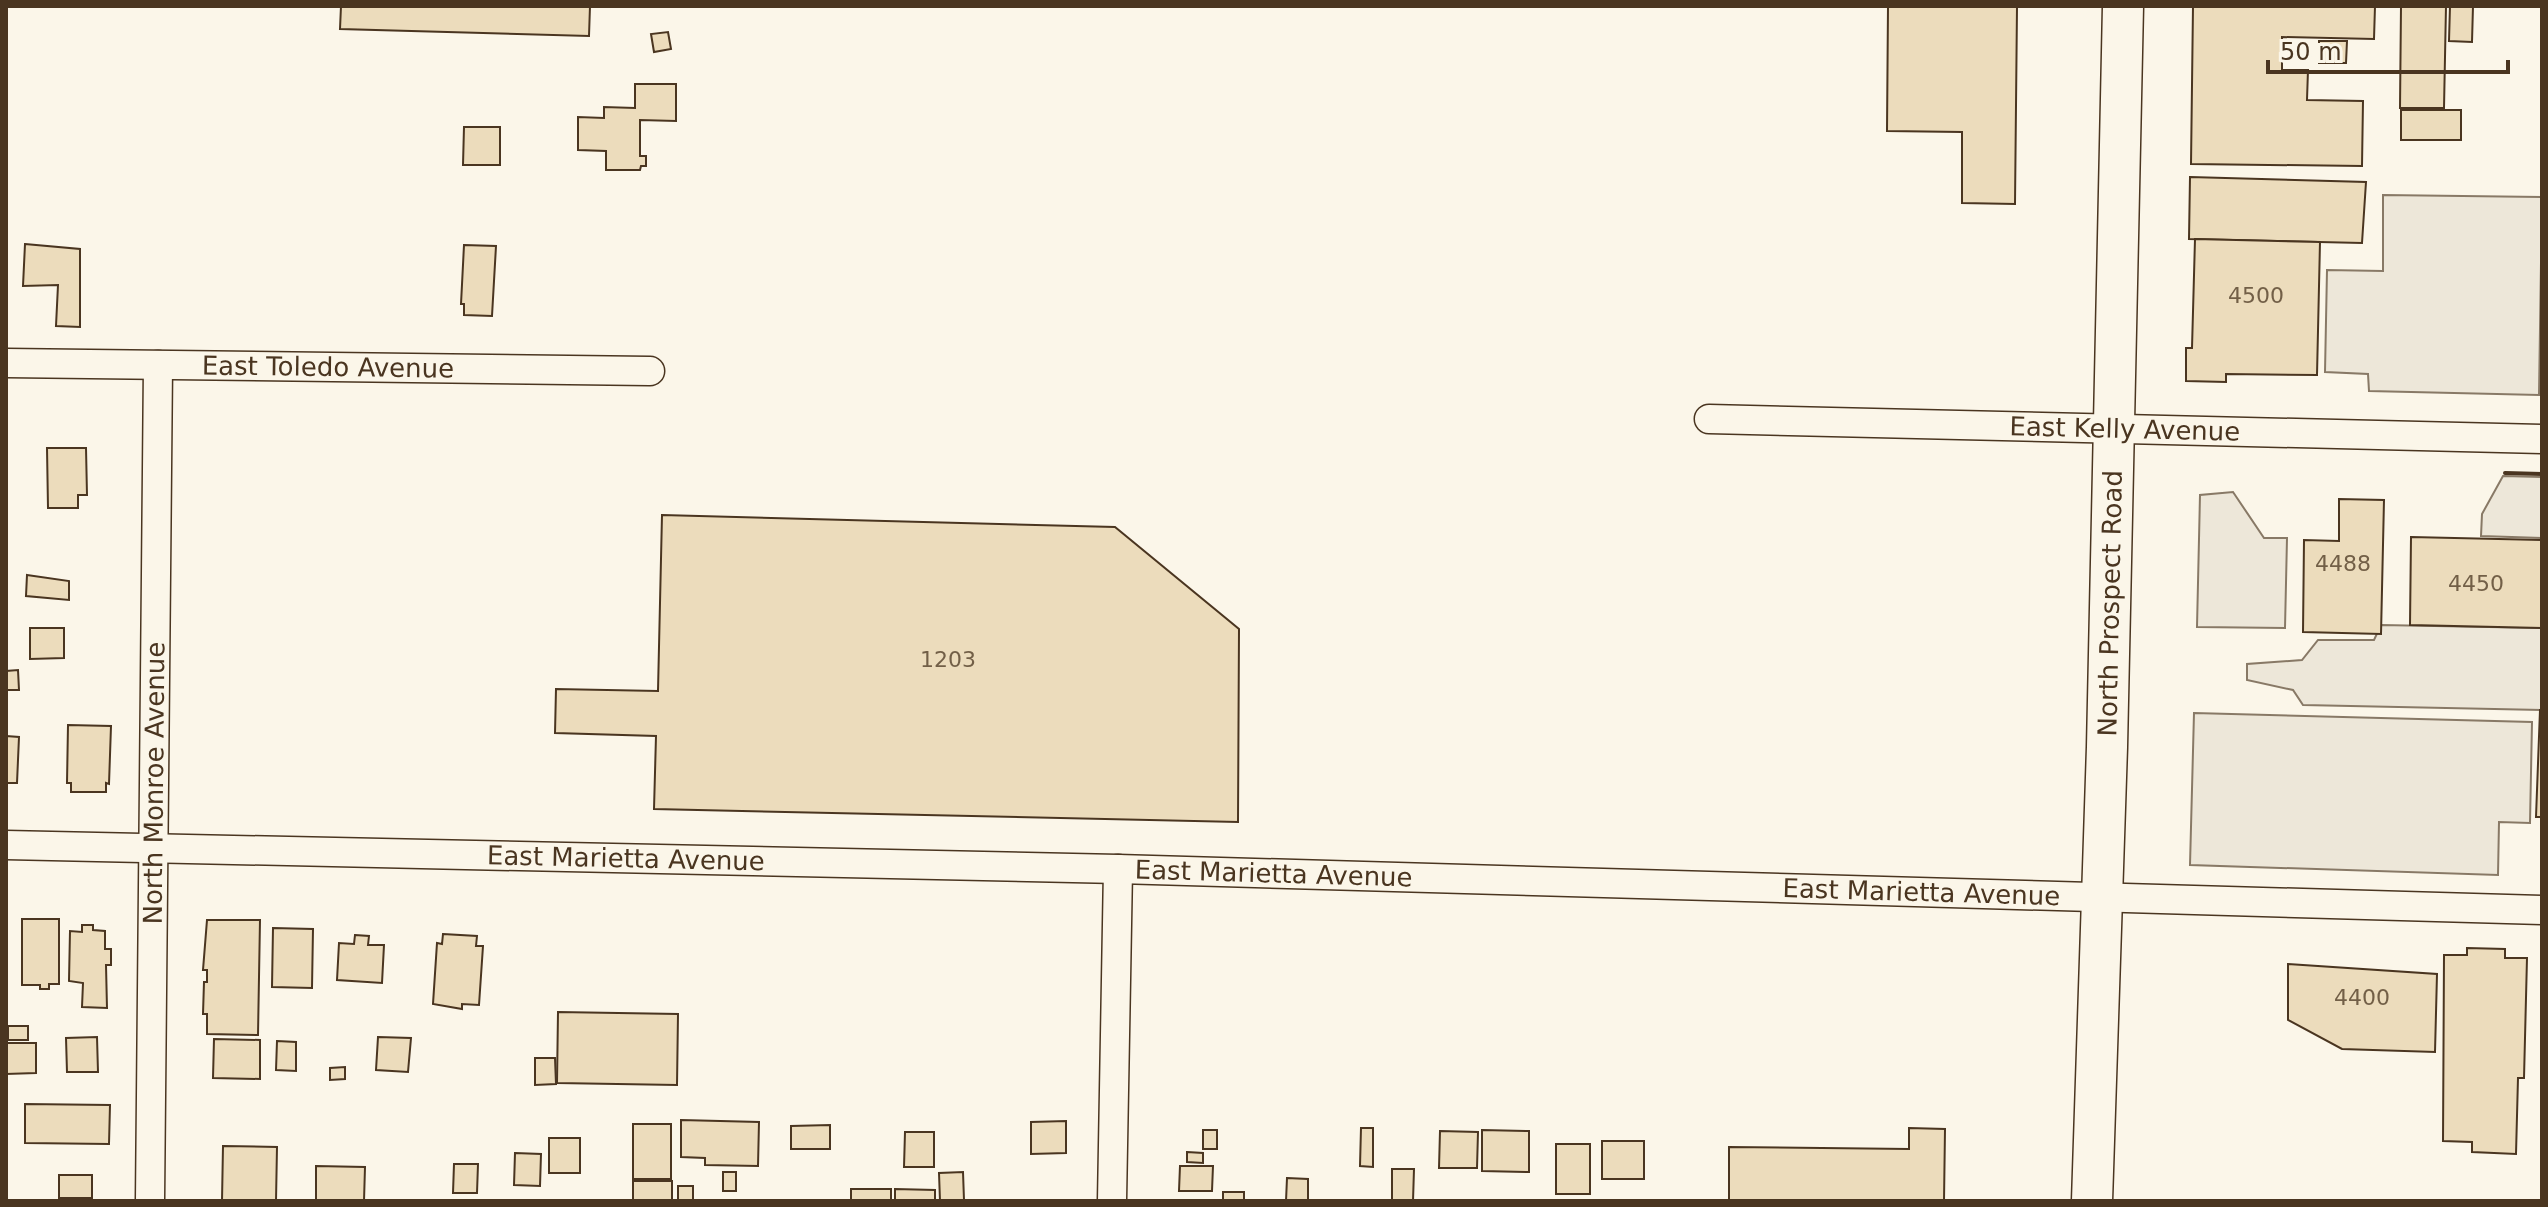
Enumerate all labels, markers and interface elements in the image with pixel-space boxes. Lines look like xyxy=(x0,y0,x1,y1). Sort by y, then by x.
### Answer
scale bar xyxy=(2268,24,2508,74)
text: 50 m xyxy=(2280,38,2342,66)
house number: 4500 xyxy=(2228,283,2284,308)
street label: East Toledo Avenue xyxy=(202,350,454,384)
street label: East Kelly Avenue xyxy=(2009,411,2241,447)
street label: North Prospect Road xyxy=(2092,470,2128,737)
house number: 4488 xyxy=(2315,551,2371,576)
house number: 4450 xyxy=(2448,571,2504,596)
street label: North Monroe Avenue xyxy=(138,641,170,925)
house number: 1203 xyxy=(920,647,976,672)
street label: East Marietta Avenue xyxy=(487,840,765,876)
street label: East Marietta Avenue xyxy=(1134,854,1413,892)
street label: East Marietta Avenue xyxy=(1782,873,2061,911)
house number: 4400 xyxy=(2334,985,2390,1010)

